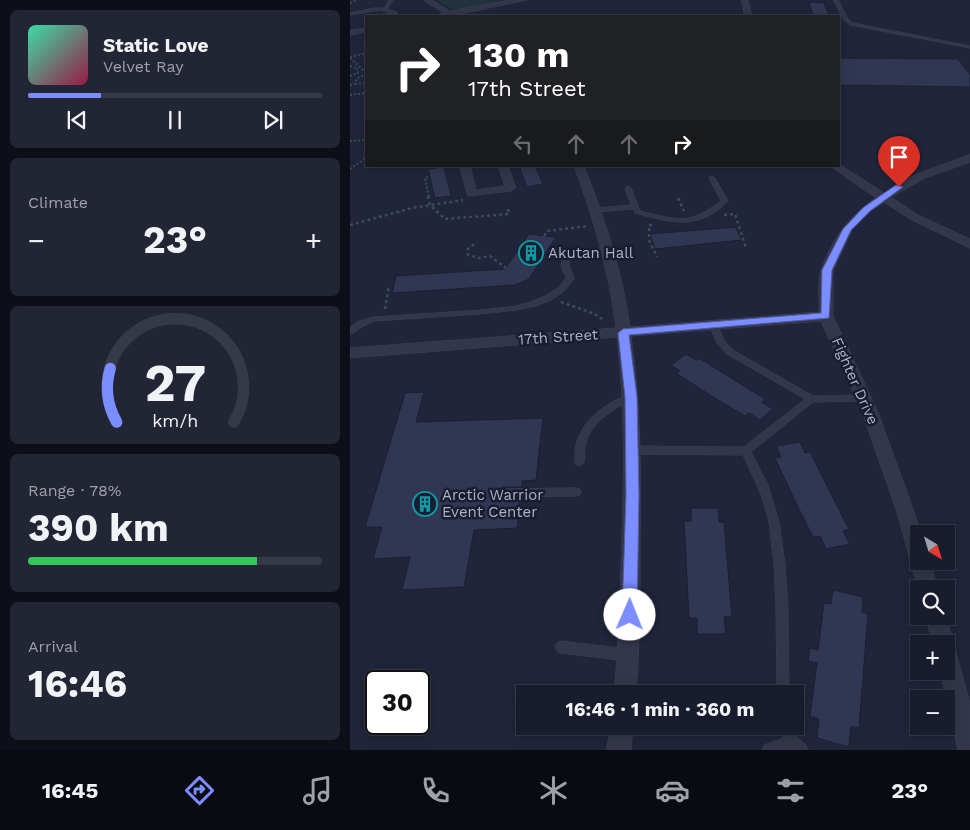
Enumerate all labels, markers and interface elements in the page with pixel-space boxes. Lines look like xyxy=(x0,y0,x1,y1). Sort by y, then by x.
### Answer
text: Static Love xyxy=(103,34,208,57)
text: 130 m xyxy=(468,34,569,76)
icon: right xyxy=(385,35,450,100)
text: Velvet Ray xyxy=(103,57,183,76)
text: 17th Street xyxy=(468,76,585,101)
icon: previous xyxy=(63,106,91,134)
icon: pause xyxy=(161,106,189,134)
icon: next xyxy=(259,106,287,134)
icon: left xyxy=(509,130,537,158)
icon: ahead xyxy=(562,130,590,158)
icon: ahead xyxy=(615,130,643,158)
icon: right xyxy=(668,130,696,158)
pin xyxy=(878,136,920,187)
icon: arrive xyxy=(885,143,913,171)
text: Climate xyxy=(28,193,88,212)
text: 23° xyxy=(143,218,207,262)
text: − xyxy=(28,224,45,257)
text: + xyxy=(305,224,322,257)
building icon: Akutan Hall xyxy=(518,240,544,266)
place label: Akutan Hall xyxy=(548,244,634,262)
street label: 17th Street xyxy=(517,325,599,349)
street label: Fighter Drive xyxy=(828,335,882,427)
text: 27 xyxy=(144,353,206,414)
text: km/h xyxy=(152,410,198,431)
text: Range · 78% xyxy=(28,481,121,500)
place label: Arctic Warrior Event Center xyxy=(442,486,543,521)
building icon: Arctic Warrior Event Center xyxy=(412,491,438,517)
text: 390 km xyxy=(28,506,169,550)
north arrow xyxy=(910,525,955,570)
map controls xyxy=(910,525,955,735)
button: search xyxy=(910,580,955,625)
position arrow xyxy=(603,588,655,640)
button: + xyxy=(910,635,955,680)
text: Arrival xyxy=(28,637,78,656)
text: 16:46 xyxy=(28,662,127,706)
speed limit sign: 30 xyxy=(365,670,430,735)
button: − xyxy=(910,690,955,735)
text: 16:46 · 1 min · 360 m xyxy=(566,698,754,721)
icon: directions xyxy=(182,773,217,808)
icon: music xyxy=(300,773,335,808)
icon: phone xyxy=(418,773,453,808)
icon: climate xyxy=(536,773,571,808)
icon: car xyxy=(655,773,690,808)
icon: filters xyxy=(773,773,808,808)
text: 16:45 xyxy=(42,778,98,803)
text: 23° xyxy=(891,778,928,803)

